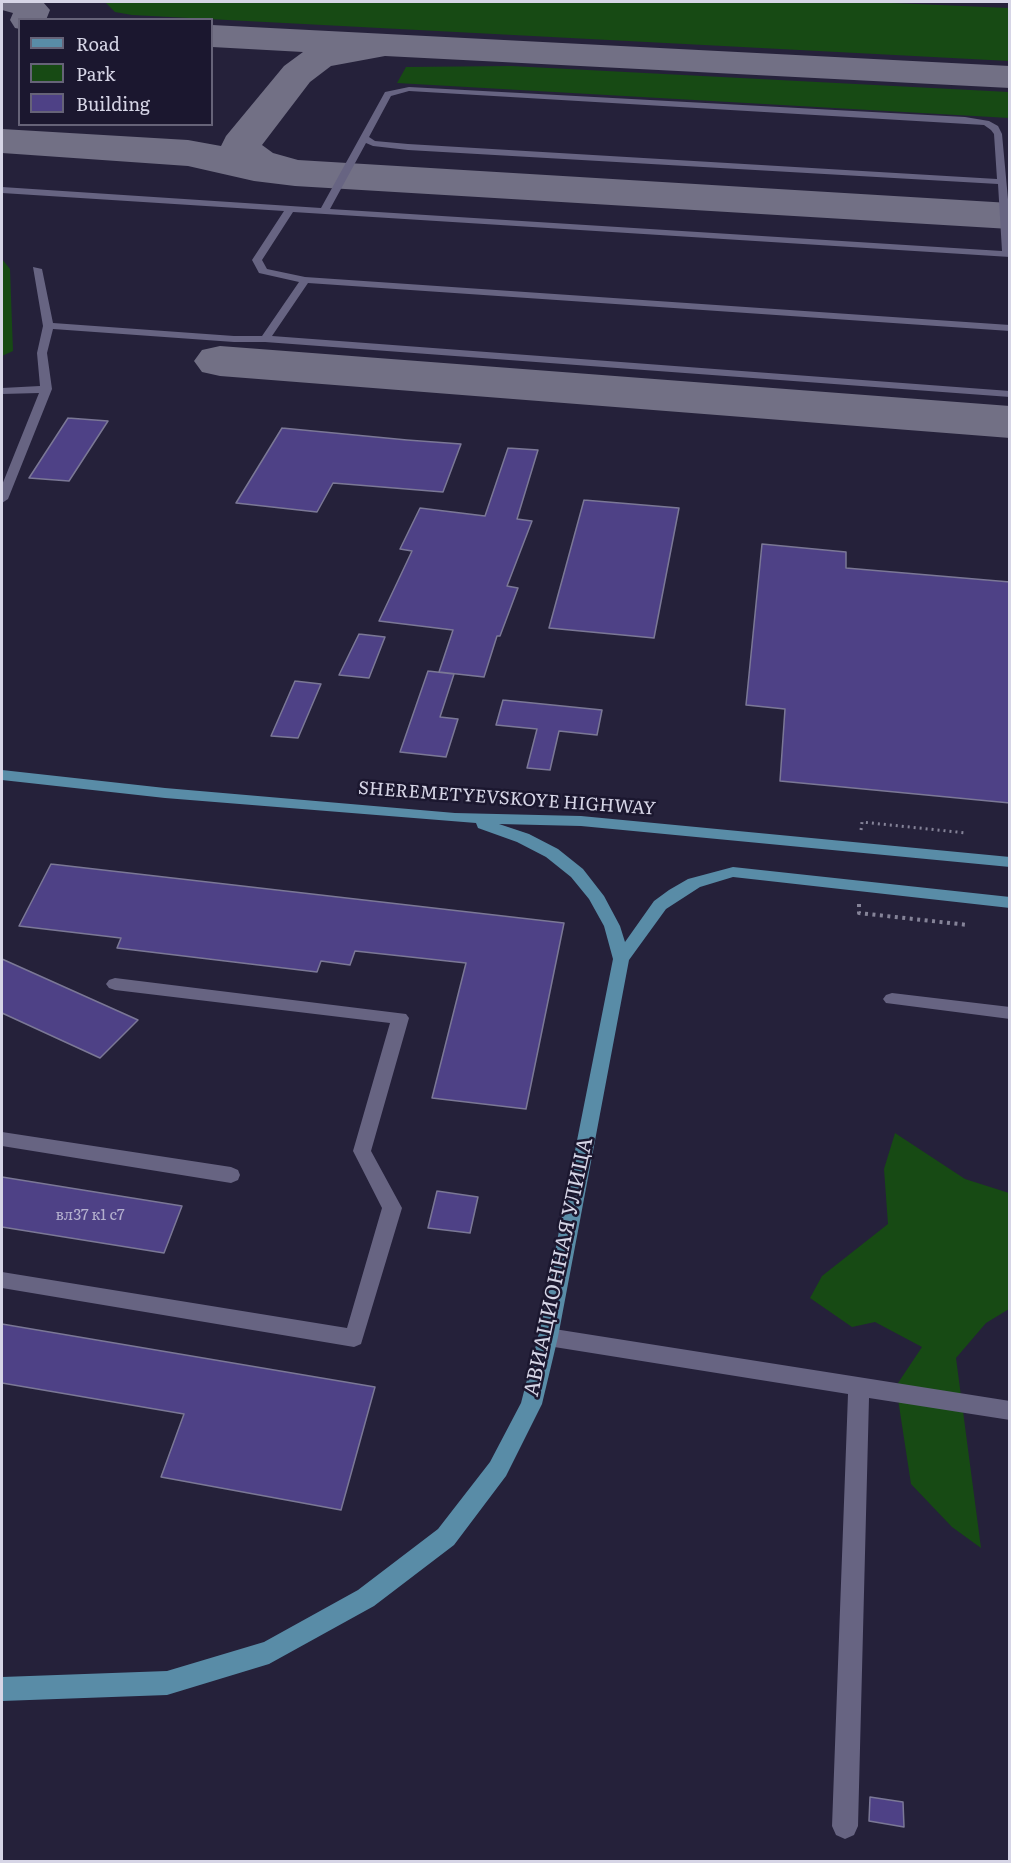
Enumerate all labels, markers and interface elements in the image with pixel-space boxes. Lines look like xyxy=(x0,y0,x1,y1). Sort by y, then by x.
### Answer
legend xyxy=(18,18,213,126)
text: Road xyxy=(76,30,120,57)
text: Park xyxy=(76,60,115,87)
text: Building xyxy=(76,90,150,117)
street label: SHEREMETYEVSKOYE HIGHWAY xyxy=(357,778,657,820)
street label: АВИАЦИОННАЯ УЛИЦА xyxy=(519,1135,599,1399)
house number: вл37 к1 с7 xyxy=(55,1207,125,1225)

